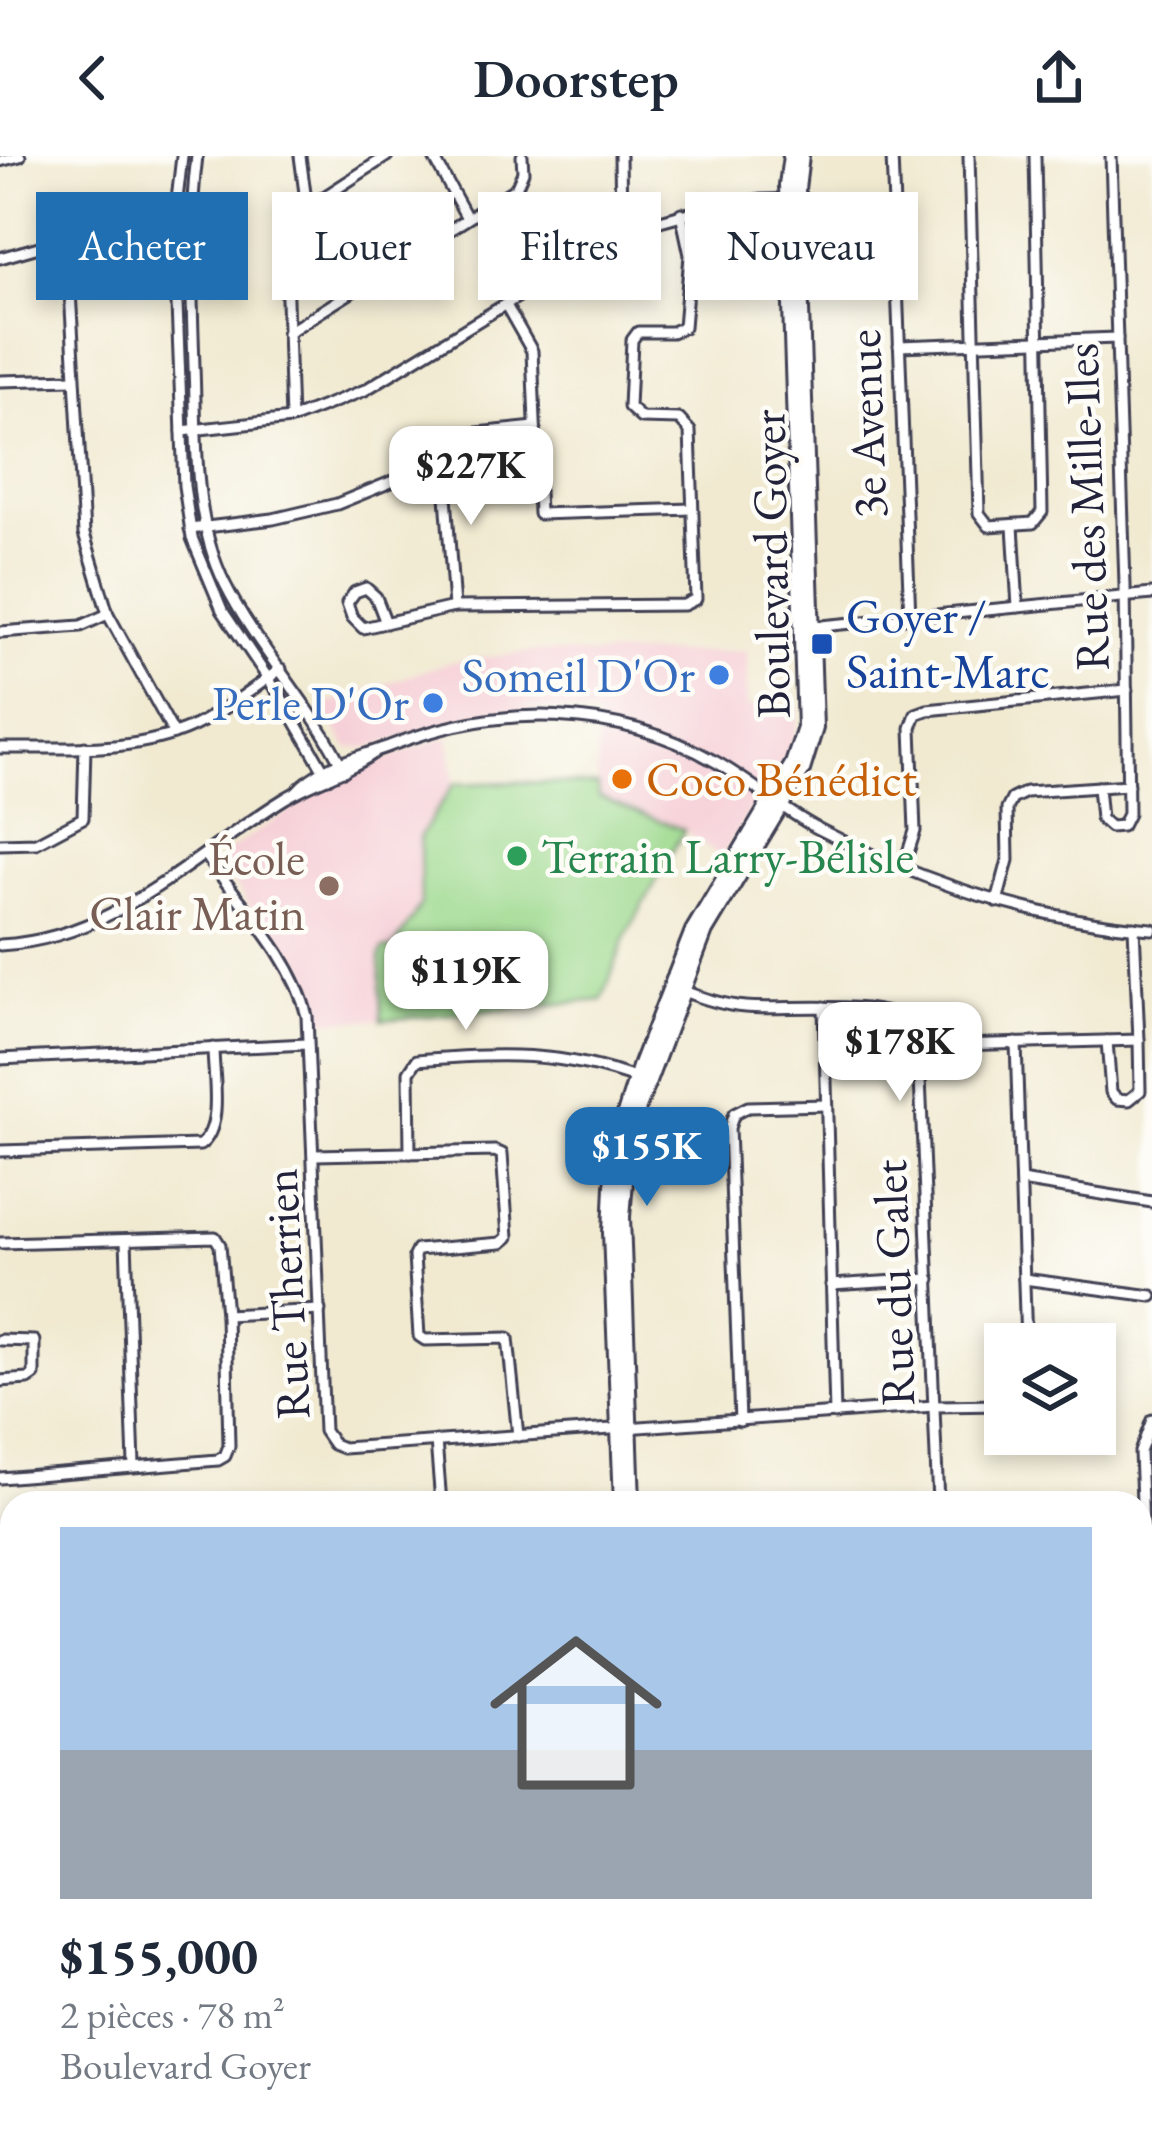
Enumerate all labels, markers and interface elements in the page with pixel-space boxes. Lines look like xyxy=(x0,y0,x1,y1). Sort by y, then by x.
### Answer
text: Doorstep xyxy=(473,43,679,113)
icon: back xyxy=(60,45,126,111)
icon: share xyxy=(1026,45,1092,111)
chip: Acheter xyxy=(36,192,248,300)
chip: Louer xyxy=(272,192,454,300)
chip: Filtres xyxy=(478,192,661,300)
chip: Nouveau xyxy=(685,192,918,300)
street label: 3e Avenue xyxy=(832,328,900,520)
street label: Rue des Mille-Iles xyxy=(1049,342,1123,672)
street label: Boulevard Goyer xyxy=(736,409,804,719)
pin: $227K xyxy=(387,426,555,528)
text: $227K xyxy=(416,439,526,490)
place label: Goyer / Saint-Marc xyxy=(846,585,1050,702)
marker: Goyer / Saint-Marc xyxy=(809,631,835,657)
place label: Someil D'Or xyxy=(462,644,695,706)
marker: Someil D'Or xyxy=(706,662,732,688)
place label: Perle D'Or xyxy=(212,672,409,734)
marker: Perle D'Or xyxy=(420,690,446,716)
place label: Coco Bénédict xyxy=(646,748,917,810)
marker: Coco Bénédict xyxy=(609,766,635,792)
place label: Terrain Larry-Bélisle xyxy=(541,825,914,887)
place label: École Clair Matin xyxy=(89,827,305,944)
marker: Terrain Larry-Bélisle xyxy=(504,843,530,869)
marker: École Clair Matin xyxy=(316,873,342,899)
pin: $119K xyxy=(382,931,550,1033)
text: $119K xyxy=(411,944,521,995)
pin: $178K xyxy=(816,1002,984,1104)
text: $178K xyxy=(845,1015,955,1066)
pin: $155K xyxy=(563,1107,731,1209)
text: $155K xyxy=(592,1120,702,1171)
street label: Rue du Galet xyxy=(858,1159,928,1407)
street label: Rue Therrien xyxy=(248,1167,324,1421)
map controls xyxy=(984,1323,1116,1455)
button: layers xyxy=(984,1323,1116,1455)
icon: home xyxy=(468,1605,684,1821)
text: $155,000 xyxy=(60,1923,258,1989)
text: 2 pièces · 78 m² xyxy=(60,1989,285,2040)
text: Boulevard Goyer xyxy=(60,2040,311,2091)

